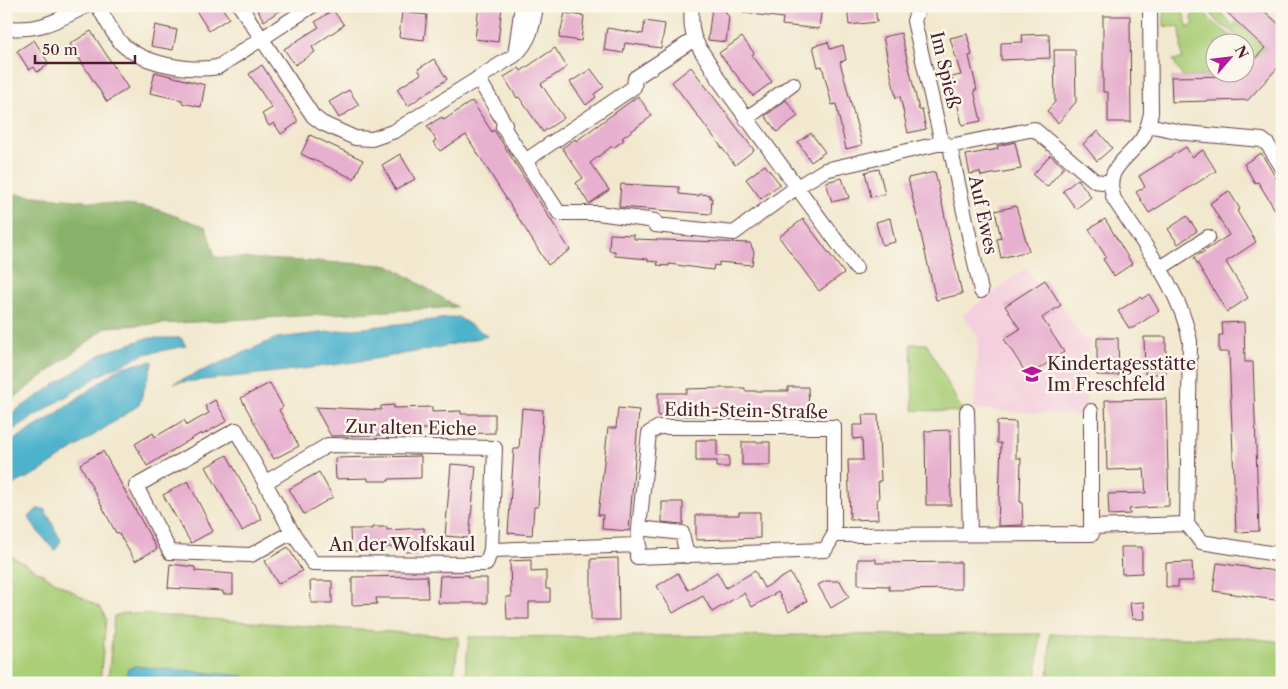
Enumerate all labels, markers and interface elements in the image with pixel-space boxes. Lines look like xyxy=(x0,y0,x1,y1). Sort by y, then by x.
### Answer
street label: Im Spieß xyxy=(925,29,965,111)
scale bar xyxy=(35,32,135,64)
north arrow xyxy=(1206,32,1256,82)
text: 50 m xyxy=(42,40,78,59)
text: N xyxy=(1231,42,1252,61)
street label: Auf Ewes xyxy=(964,173,1002,256)
place label: Kindertagesstätte Im Freschfeld xyxy=(1047,353,1196,396)
school or university icon: Kindertagesstätte Im Freschfeld xyxy=(1021,363,1043,385)
street label: Edith-Stein-Straße xyxy=(664,399,828,423)
street label: Zur alten Eiche xyxy=(345,416,477,440)
street label: An der Wolfskaul xyxy=(328,534,475,556)

